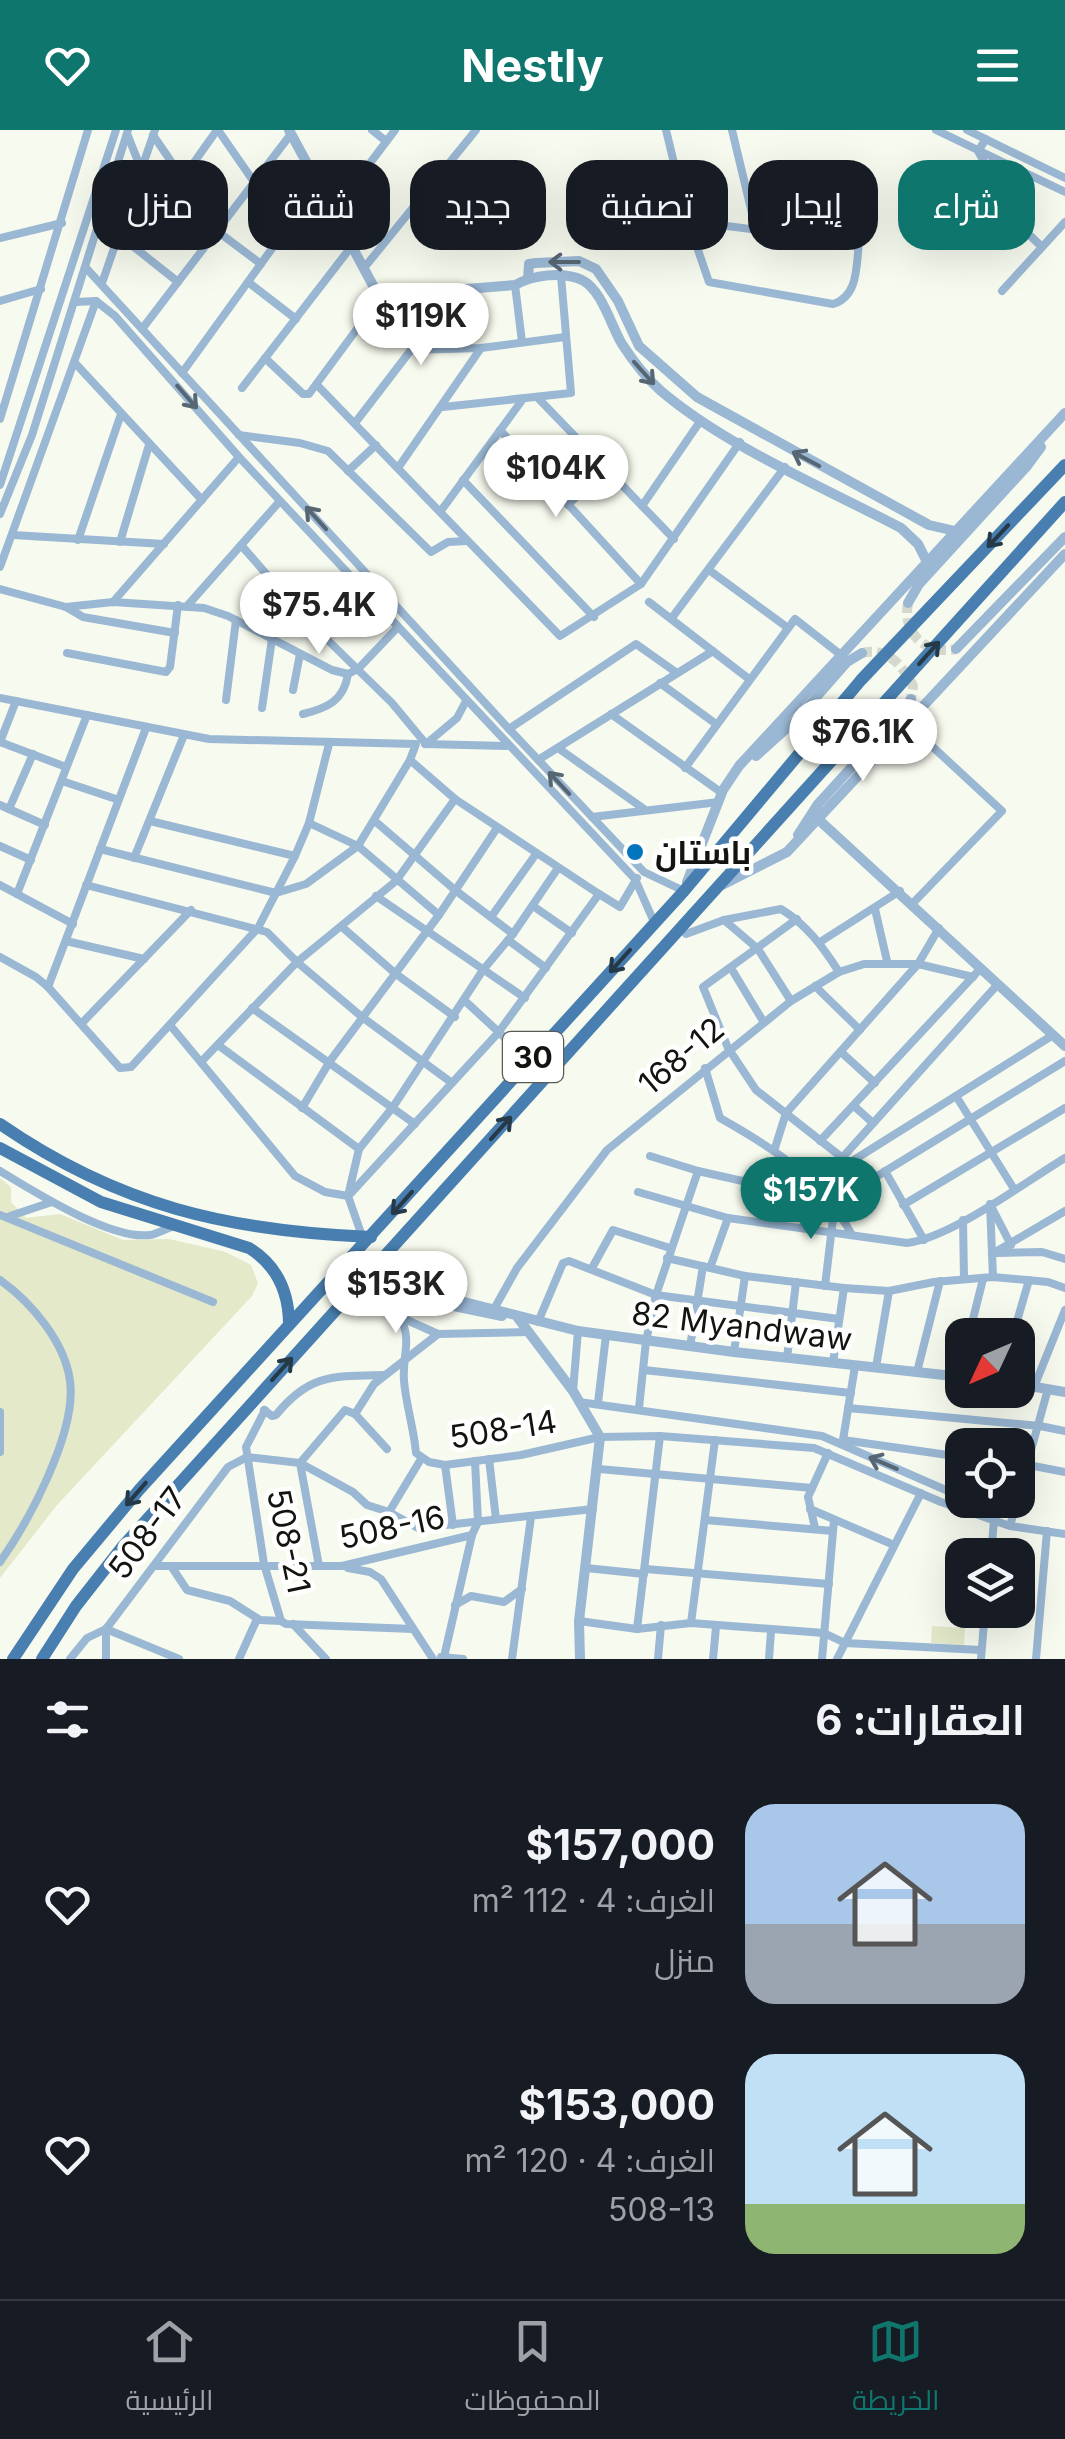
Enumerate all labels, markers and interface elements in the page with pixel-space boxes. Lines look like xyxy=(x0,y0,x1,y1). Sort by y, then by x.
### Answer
icon: heart xyxy=(40,38,95,93)
text: Nestly xyxy=(461,38,604,93)
icon: menu xyxy=(970,38,1025,93)
chip: منزل xyxy=(92,160,228,250)
chip: شقة xyxy=(248,160,390,250)
chip: جديد xyxy=(410,160,546,250)
chip: تصفية xyxy=(566,160,728,250)
chip: إيجار xyxy=(748,160,878,250)
chip: شراء xyxy=(898,160,1035,250)
one-way arrow xyxy=(548,252,580,272)
pin: $119K xyxy=(351,283,491,368)
text: $119K xyxy=(375,296,467,335)
one-way arrow xyxy=(633,360,656,385)
one-way arrow xyxy=(175,384,198,409)
pin: $104K xyxy=(486,435,626,520)
text: $104K xyxy=(506,448,606,487)
one-way arrow xyxy=(791,449,821,468)
one-way arrow xyxy=(304,506,327,531)
one-way arrow xyxy=(986,523,1010,547)
pin: $75.4K xyxy=(238,572,400,657)
text: $75.4K xyxy=(262,585,376,624)
one-way arrow xyxy=(918,641,941,666)
pin: $76.1K xyxy=(782,699,944,784)
text: $76.1K xyxy=(811,712,915,751)
one-way arrow xyxy=(547,771,571,795)
place label: باستان xyxy=(655,833,751,872)
marker: باستان xyxy=(624,841,646,863)
one-way arrow xyxy=(608,948,631,973)
street label: 168-12 xyxy=(630,1009,732,1103)
road number: 30 xyxy=(503,1032,563,1082)
one-way arrow xyxy=(489,1116,512,1141)
pin: $157K xyxy=(741,1157,881,1242)
text: $157K xyxy=(763,1170,859,1209)
one-way arrow xyxy=(391,1190,414,1215)
pin: $153K xyxy=(326,1251,466,1336)
text: $153K xyxy=(347,1264,445,1303)
street label: 82 Myandwaw xyxy=(629,1293,855,1359)
north arrow xyxy=(945,1318,1035,1408)
map controls xyxy=(945,1318,1035,1628)
one-way arrow xyxy=(271,1357,294,1382)
street label: 508-14 xyxy=(447,1401,559,1457)
button: locate xyxy=(945,1428,1035,1518)
one-way arrow xyxy=(868,1453,899,1471)
street label: 508-17 xyxy=(100,1479,194,1587)
one-way arrow xyxy=(125,1481,147,1507)
street label: 508-21 xyxy=(259,1485,319,1597)
street label: 508-16 xyxy=(336,1497,448,1557)
button: layers xyxy=(945,1538,1035,1628)
icon: filters xyxy=(40,1692,95,1747)
text: العقارات: 6 xyxy=(815,1694,1025,1745)
text: $157,000 xyxy=(526,1819,715,1870)
icon: home xyxy=(825,1844,945,1964)
icon: heart xyxy=(40,1877,95,1932)
text: الغرف: 4 · 112 m² xyxy=(472,1881,715,1920)
text: منزل xyxy=(654,1941,715,1980)
text: $153,000 xyxy=(519,2079,715,2130)
icon: home xyxy=(825,2094,945,2214)
icon: heart xyxy=(40,2127,95,2182)
text: الغرف: 4 · 120 m² xyxy=(465,2141,715,2180)
text: 508-13 xyxy=(608,2190,715,2229)
tab: الرئيسية xyxy=(126,2314,213,2426)
tab: المحفوظات xyxy=(465,2314,601,2426)
tab: الخريطة xyxy=(852,2314,939,2426)

